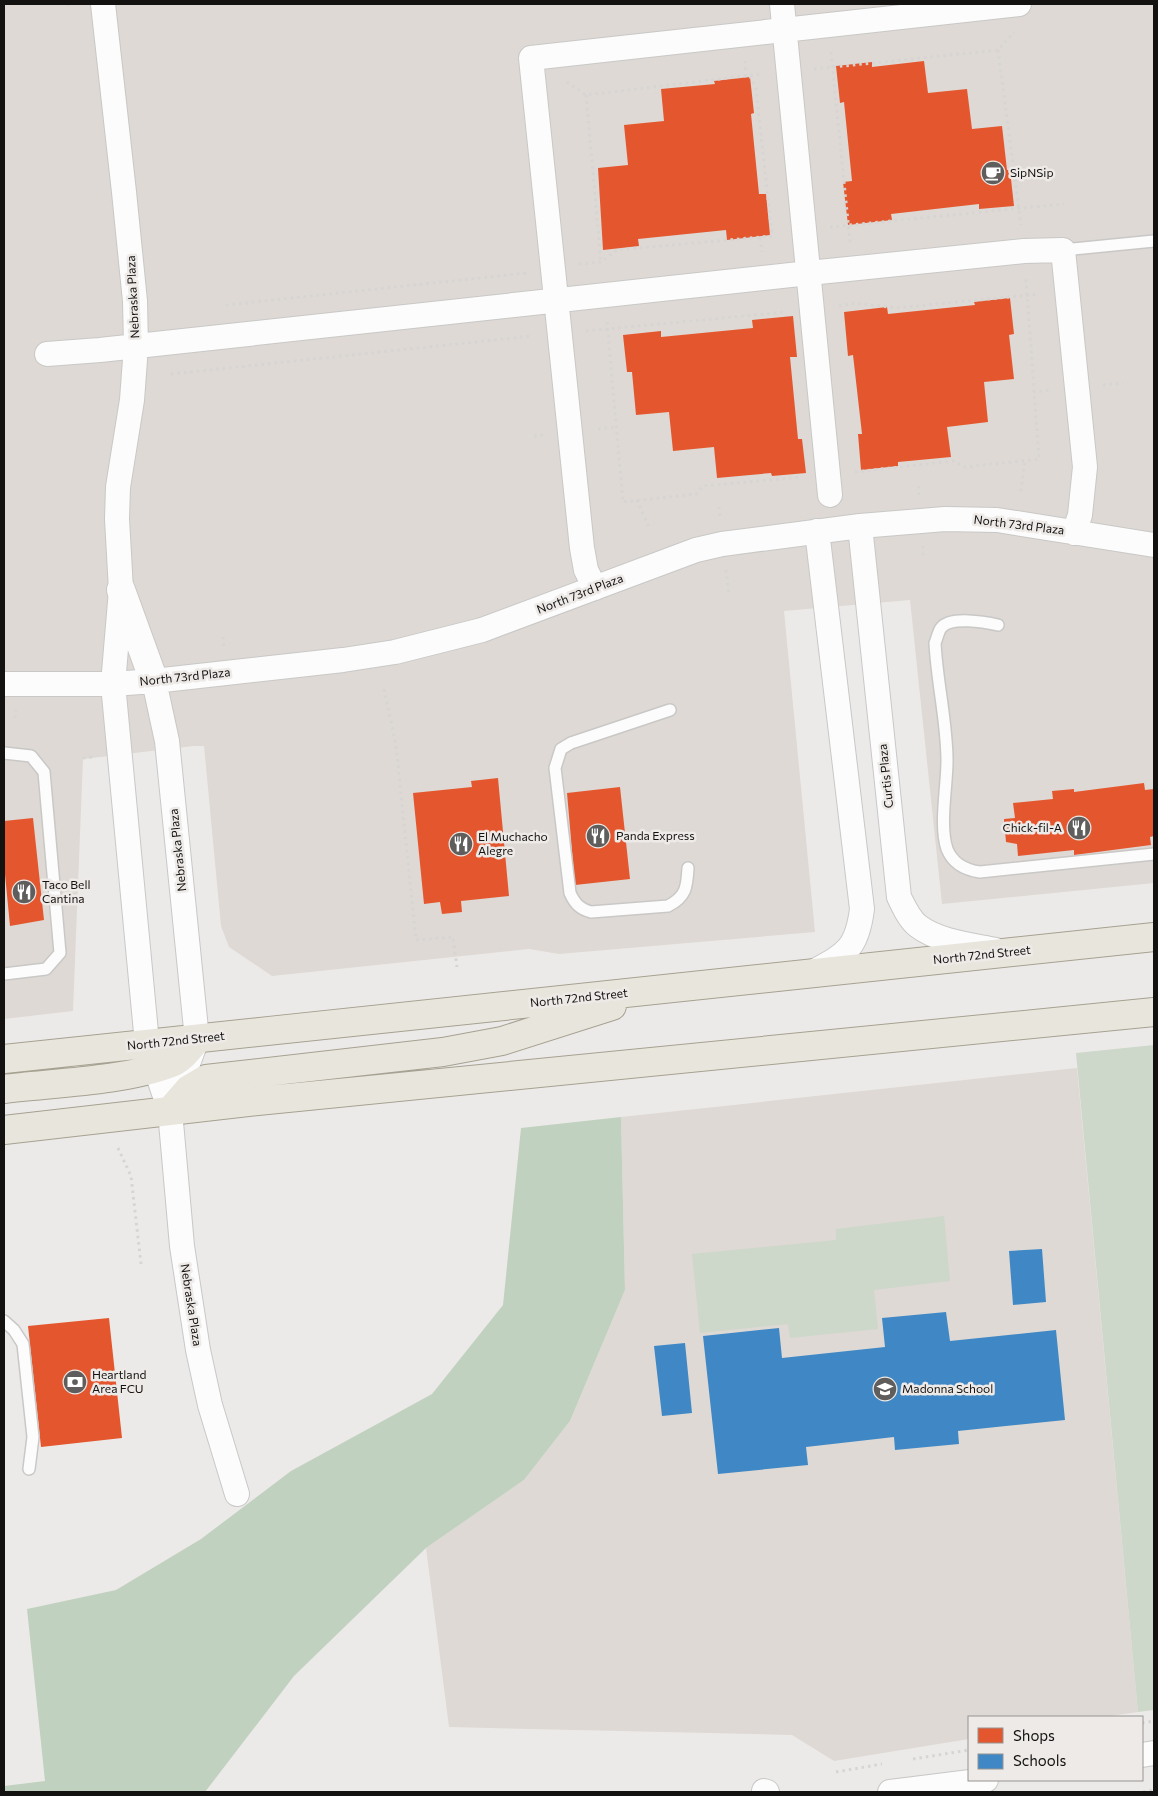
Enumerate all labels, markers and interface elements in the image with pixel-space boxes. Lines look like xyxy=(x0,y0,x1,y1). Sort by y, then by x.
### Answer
cafe icon: SipNSip xyxy=(980,160,1006,186)
place label: SipNSip xyxy=(1010,165,1054,179)
street label: Nebraska Plaza xyxy=(123,255,141,339)
street label: North 73rd Plaza xyxy=(973,512,1065,537)
street label: North 73rd Plaza xyxy=(535,570,625,616)
street label: North 73rd Plaza xyxy=(139,664,231,688)
street label: Curtis Plaza xyxy=(875,743,895,809)
street label: Nebraska Plaza xyxy=(166,808,188,892)
restaurant icon: Chick-fil-A xyxy=(1066,815,1092,841)
place label: Chick-fil-A xyxy=(1003,820,1062,834)
restaurant icon: Panda Express xyxy=(585,823,611,849)
place label: Panda Express xyxy=(616,828,695,842)
place label: El Muchacho Alegre xyxy=(478,829,548,857)
restaurant icon: El Muchacho Alegre xyxy=(448,831,474,857)
place label: Taco Bell Cantina xyxy=(42,877,91,905)
restaurant icon: Taco Bell Cantina xyxy=(11,879,37,905)
street label: North 72nd Street xyxy=(932,942,1031,966)
street label: North 72nd Street xyxy=(529,985,628,1009)
street label: North 72nd Street xyxy=(126,1028,225,1052)
street label: Nebraska Plaza xyxy=(179,1263,205,1347)
place label: Heartland Area FCU xyxy=(92,1367,147,1395)
bank icon: Heartland Area FCU xyxy=(62,1369,88,1395)
school or university icon: Madonna School xyxy=(872,1376,898,1402)
place label: Madonna School xyxy=(902,1381,993,1395)
legend xyxy=(968,1716,1143,1781)
text: Shops xyxy=(1013,1726,1055,1744)
text: Schools xyxy=(1013,1751,1067,1769)

